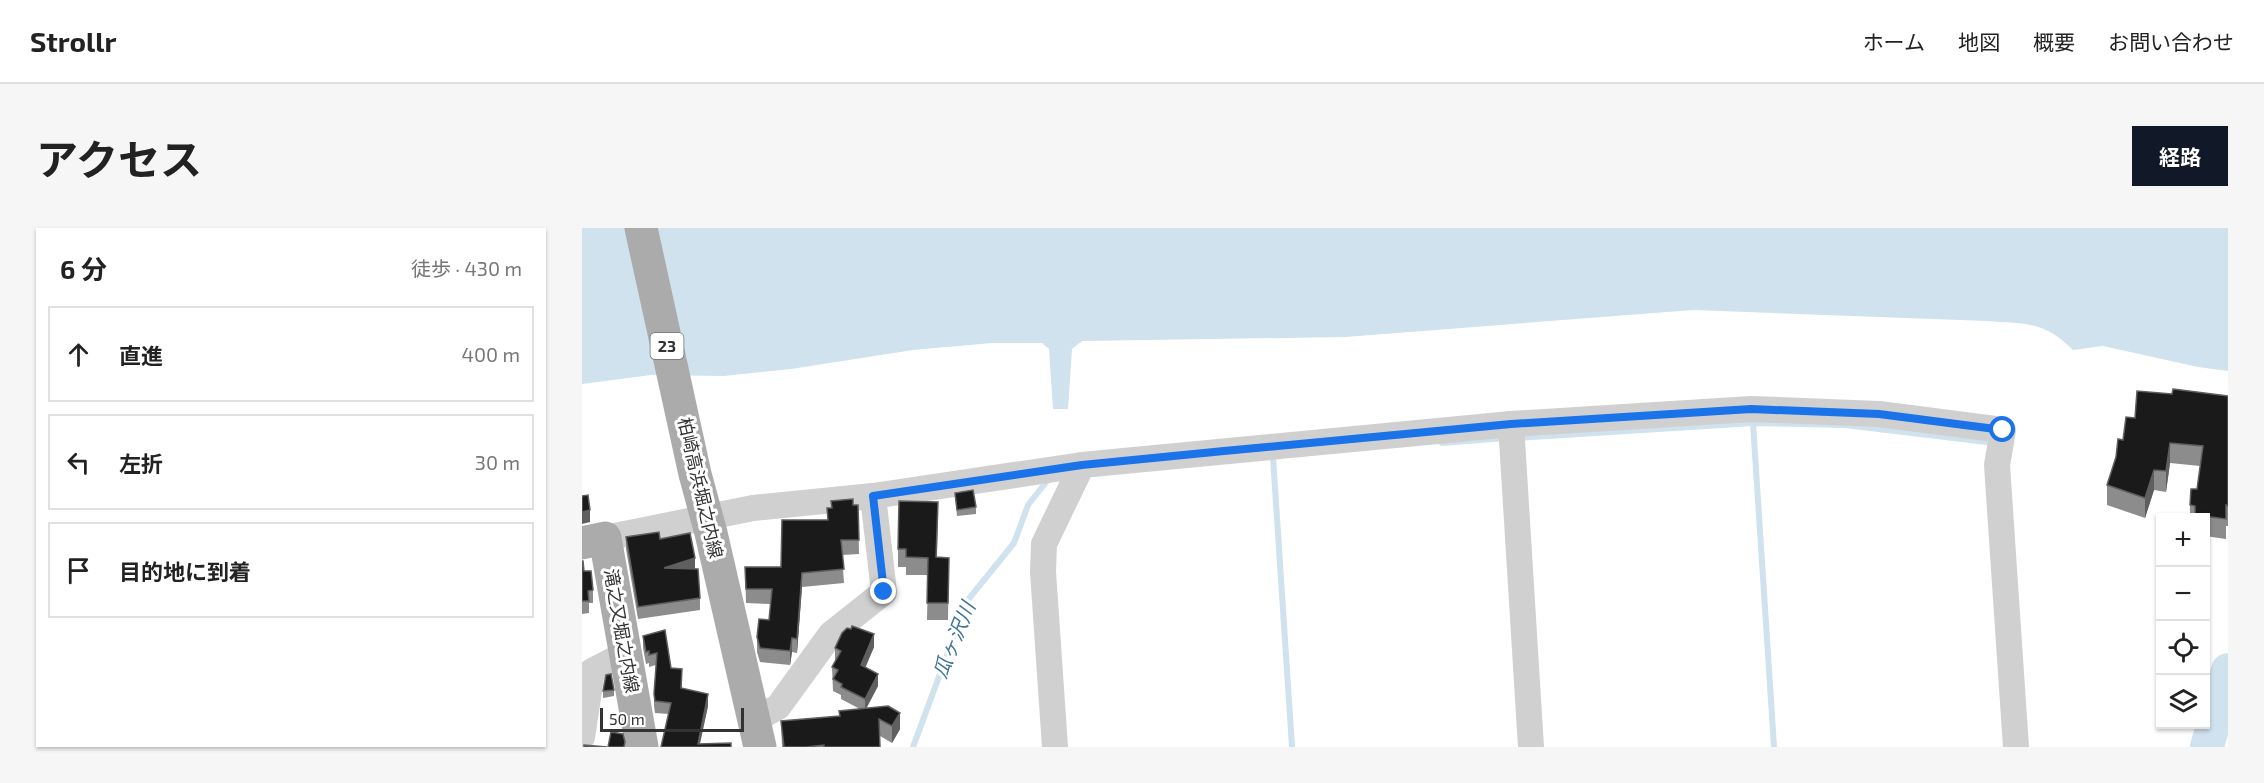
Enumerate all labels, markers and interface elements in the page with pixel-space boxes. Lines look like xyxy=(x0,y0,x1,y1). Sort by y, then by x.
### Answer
text: Strollr xyxy=(30,24,116,58)
text: ホーム xyxy=(1863,29,1925,54)
text: 地図 xyxy=(1958,29,2000,54)
text: 概要 xyxy=(2033,29,2075,54)
text: お問い合わせ xyxy=(2108,29,2234,54)
button: 経路 xyxy=(2132,126,2228,186)
text: アクセス xyxy=(36,133,202,183)
text: 6 分 xyxy=(60,253,107,284)
text: 徒歩 · 430 m xyxy=(411,256,522,280)
road number: 23 xyxy=(650,333,683,359)
icon: ahead xyxy=(62,338,95,371)
text: 直進 xyxy=(119,342,163,368)
text: 400 m xyxy=(462,342,520,366)
street label: 柏崎高浜堀之内線 xyxy=(674,415,728,560)
route start xyxy=(1989,416,2015,442)
icon: left xyxy=(62,446,95,479)
text: 左折 xyxy=(119,450,163,476)
text: 30 m xyxy=(475,450,520,474)
map controls xyxy=(2156,513,2210,729)
button: + xyxy=(2156,513,2210,567)
icon: arrive xyxy=(62,554,95,587)
text: 目的地に到着 xyxy=(119,558,251,584)
street label: 滝之又堀之内線 xyxy=(600,567,644,695)
button: − xyxy=(2156,567,2210,621)
route end xyxy=(870,578,896,604)
water label: 瓜ヶ沢川 xyxy=(927,596,980,681)
button: locate xyxy=(2156,621,2210,675)
button: layers xyxy=(2156,675,2210,729)
scale bar xyxy=(600,705,744,732)
text: 50 m xyxy=(609,709,645,728)

